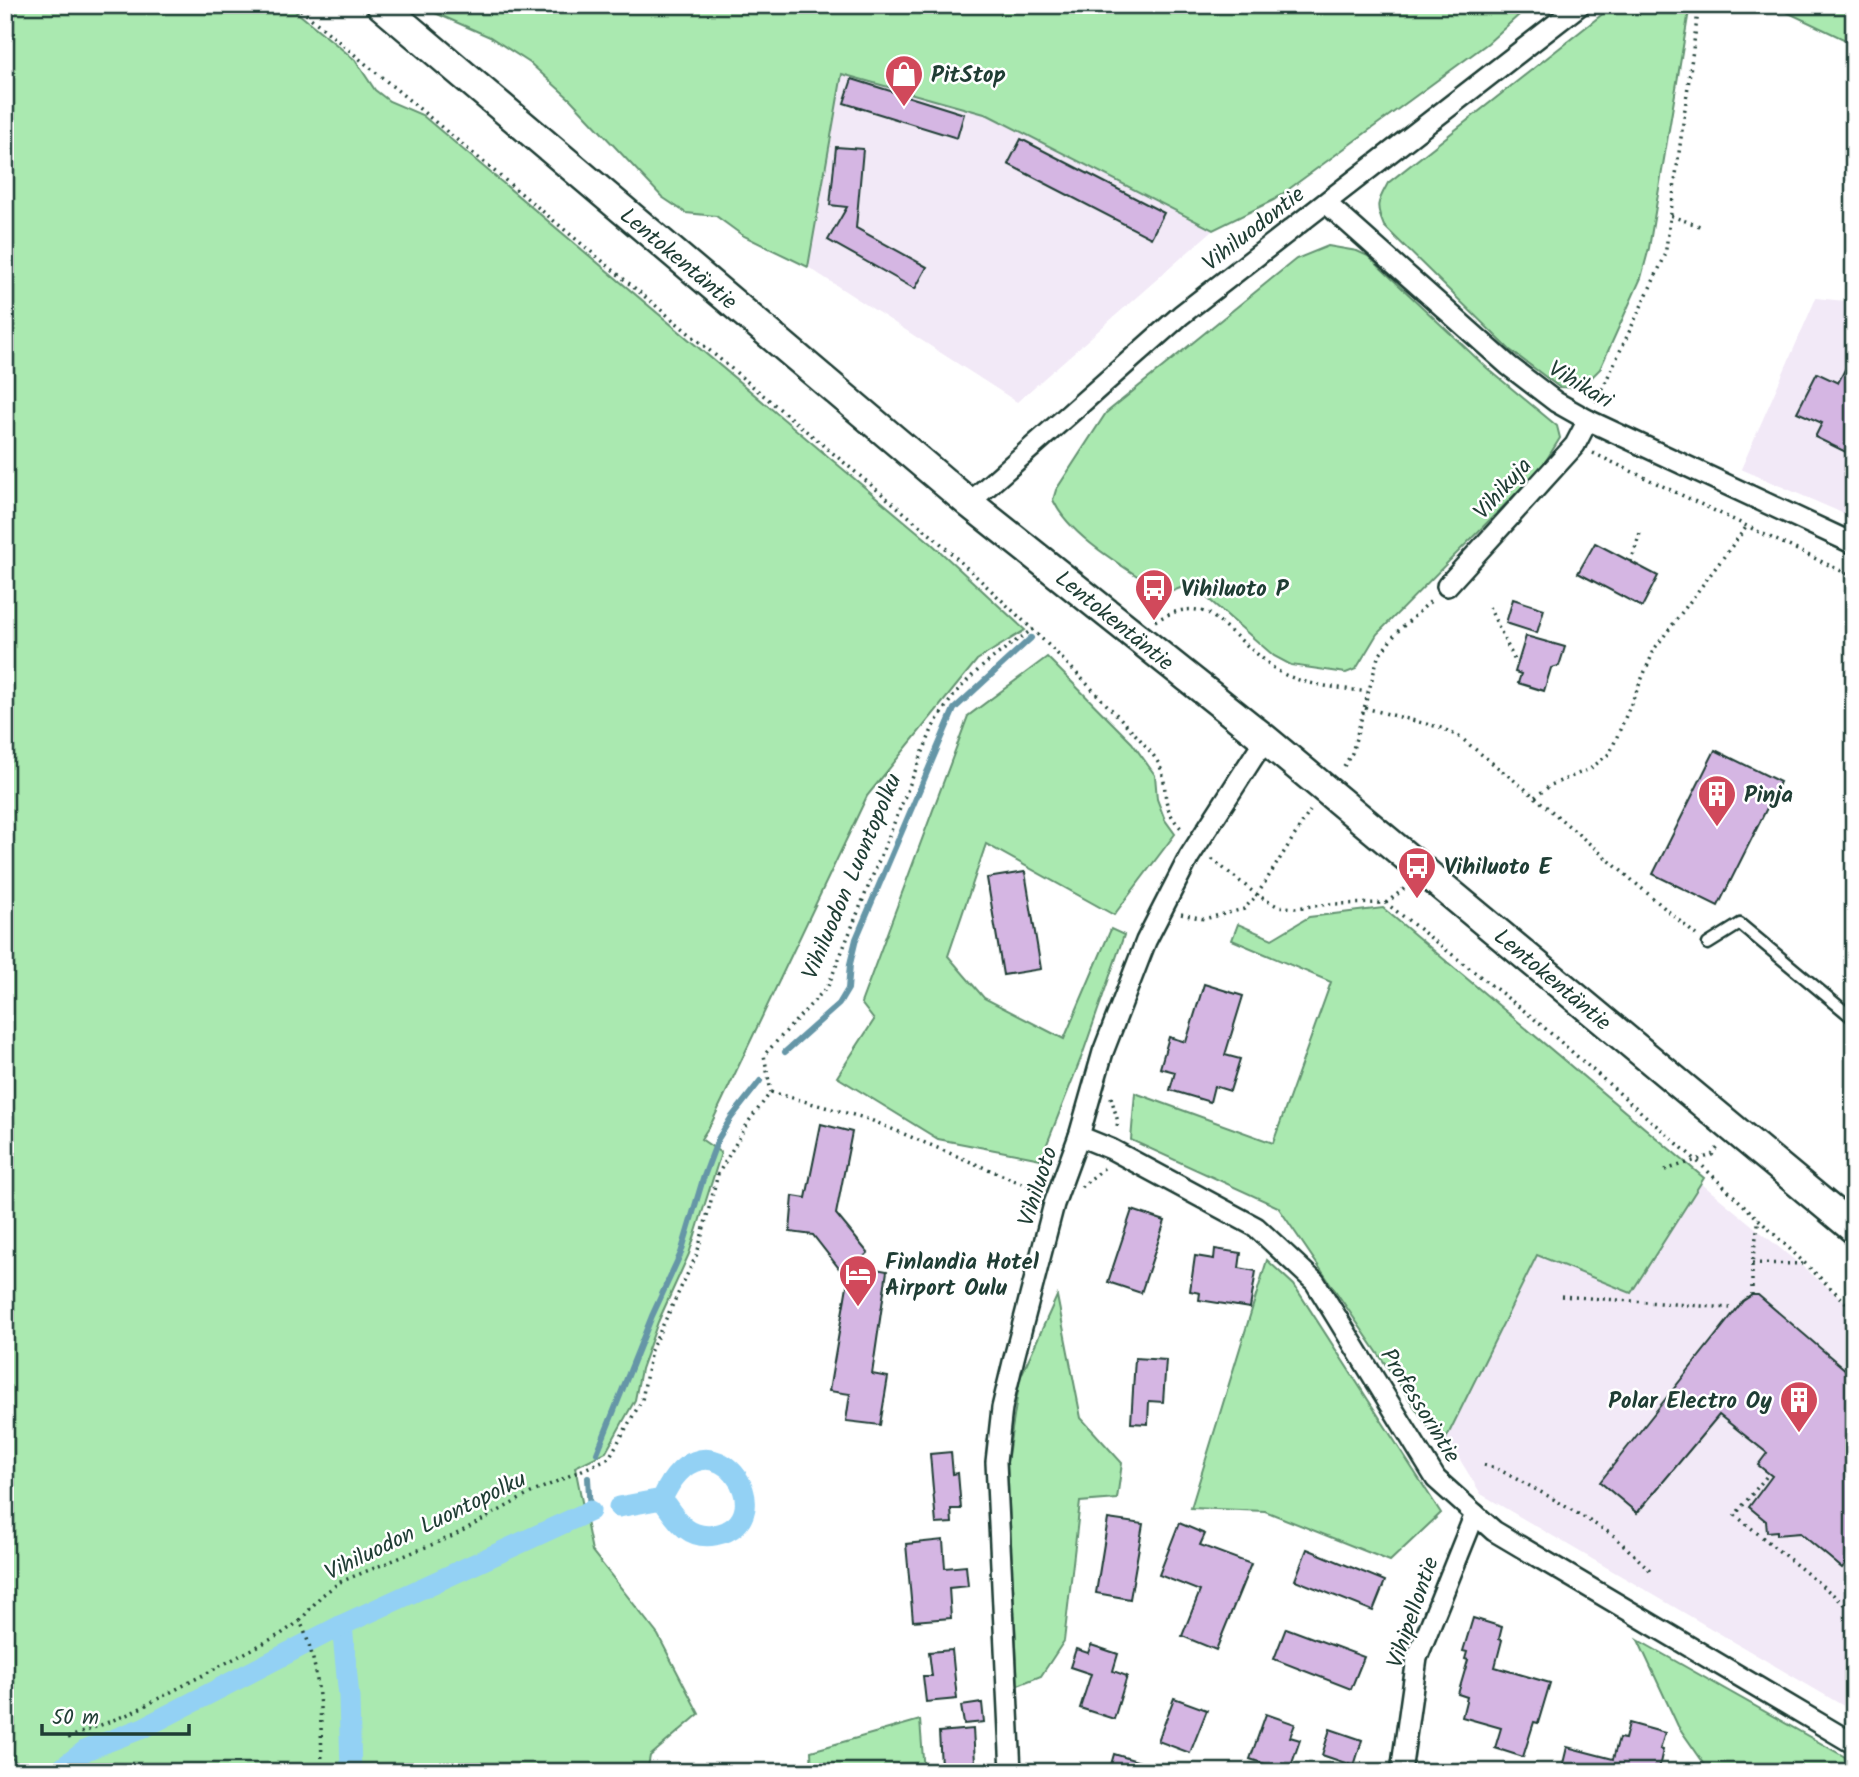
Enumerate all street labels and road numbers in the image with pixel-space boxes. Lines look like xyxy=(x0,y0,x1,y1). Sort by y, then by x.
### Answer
street label: Vihiluodontie xyxy=(1195,178,1313,281)
street label: Lentokentäntie xyxy=(611,199,745,320)
street label: Vihikari xyxy=(1541,352,1621,420)
street label: Vihikuja xyxy=(1465,450,1542,529)
street label: Lentokentäntie xyxy=(1046,562,1181,681)
street label: Vihiluodon Luontopolku xyxy=(793,768,912,985)
street label: Lentokentäntie xyxy=(1485,920,1619,1041)
street label: Vihiluoto xyxy=(1009,1142,1069,1231)
street label: Professorintie xyxy=(1370,1342,1469,1471)
street label: Vihiluodon Luontopolku xyxy=(319,1462,533,1591)
street label: Vihipellontie xyxy=(1378,1552,1450,1673)

